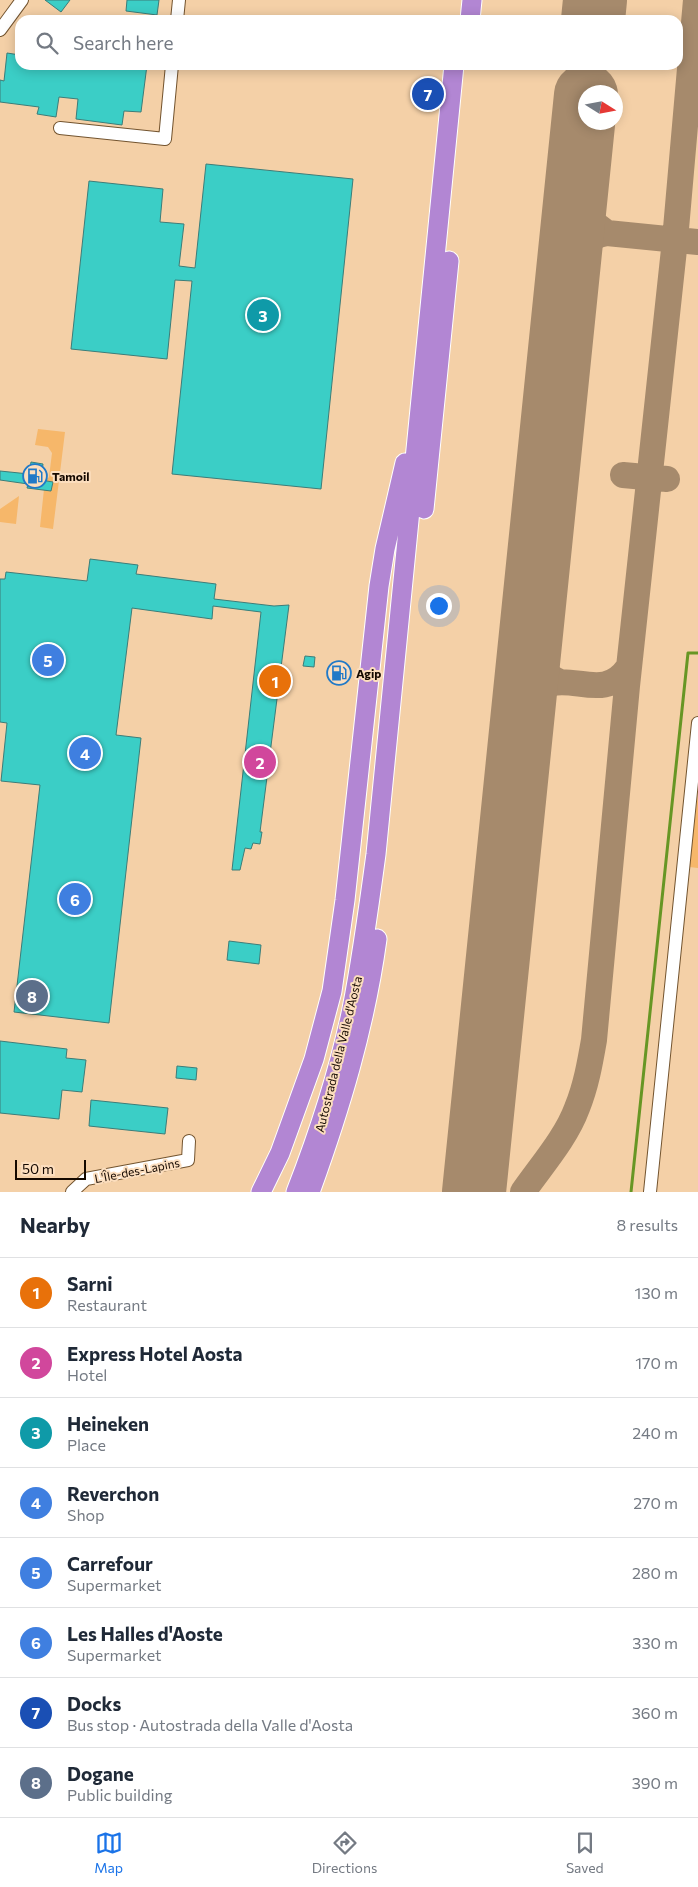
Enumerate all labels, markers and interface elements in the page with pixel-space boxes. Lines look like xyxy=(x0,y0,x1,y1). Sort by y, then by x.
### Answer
search box xyxy=(15,15,683,70)
icon: search xyxy=(33,29,61,57)
text: Search here xyxy=(73,31,173,54)
pin: 7 xyxy=(412,75,444,113)
north arrow xyxy=(578,85,623,130)
pin: 3 xyxy=(247,296,279,334)
fuel station icon: Tamoil xyxy=(22,463,48,489)
place label: Tamoil xyxy=(52,469,90,483)
your location xyxy=(426,593,452,619)
pin: 5 xyxy=(32,641,64,679)
fuel station icon: Agip xyxy=(326,660,352,686)
pin: 1 xyxy=(259,662,291,700)
place label: Agip xyxy=(356,666,381,680)
pin: 4 xyxy=(69,734,101,772)
pin: 2 xyxy=(244,743,276,781)
pin: 6 xyxy=(59,880,91,918)
street label: Autostrada della Valle d'Aosta xyxy=(312,974,364,1134)
pin: 8 xyxy=(16,977,48,1015)
street label: L'Île-des-Lapins xyxy=(93,1155,181,1185)
scale bar xyxy=(15,1157,86,1180)
text: 50 m xyxy=(22,1160,54,1177)
text: Nearby xyxy=(20,1212,90,1237)
text: 8 results xyxy=(617,1215,678,1234)
text: Sarni xyxy=(67,1272,113,1295)
text: 1 xyxy=(32,1283,40,1302)
text: 130 m xyxy=(635,1283,678,1302)
text: Restaurant xyxy=(67,1295,147,1314)
text: Express Hotel Aosta xyxy=(67,1342,243,1365)
text: 2 xyxy=(31,1353,41,1372)
text: 170 m xyxy=(635,1353,678,1372)
text: Hotel xyxy=(67,1365,107,1384)
text: Heineken xyxy=(67,1412,149,1435)
text: 3 xyxy=(31,1423,41,1442)
text: 240 m xyxy=(632,1423,678,1442)
text: Place xyxy=(67,1435,106,1454)
text: Reverchon xyxy=(67,1482,159,1505)
text: 4 xyxy=(31,1493,41,1512)
text: 270 m xyxy=(633,1493,678,1512)
text: Shop xyxy=(67,1505,105,1524)
text: Carrefour xyxy=(67,1552,153,1575)
text: 5 xyxy=(31,1563,41,1582)
text: 280 m xyxy=(632,1563,678,1582)
text: Supermarket xyxy=(67,1575,162,1594)
text: Les Halles d'Aoste xyxy=(67,1622,223,1645)
text: 6 xyxy=(31,1633,41,1652)
text: 330 m xyxy=(632,1633,678,1652)
text: Supermarket xyxy=(67,1645,162,1664)
text: Docks xyxy=(67,1692,121,1715)
text: 7 xyxy=(32,1703,40,1722)
text: 360 m xyxy=(632,1703,678,1722)
text: Bus stop · Autostrada della Valle d'Aosta xyxy=(67,1715,353,1734)
text: Dogane xyxy=(67,1762,134,1785)
text: 8 xyxy=(31,1773,41,1792)
text: 390 m xyxy=(632,1773,678,1792)
text: Public building xyxy=(67,1785,172,1804)
tab: Map xyxy=(94,1829,123,1876)
tab: Directions xyxy=(312,1829,377,1876)
tab: Saved xyxy=(566,1829,604,1876)

